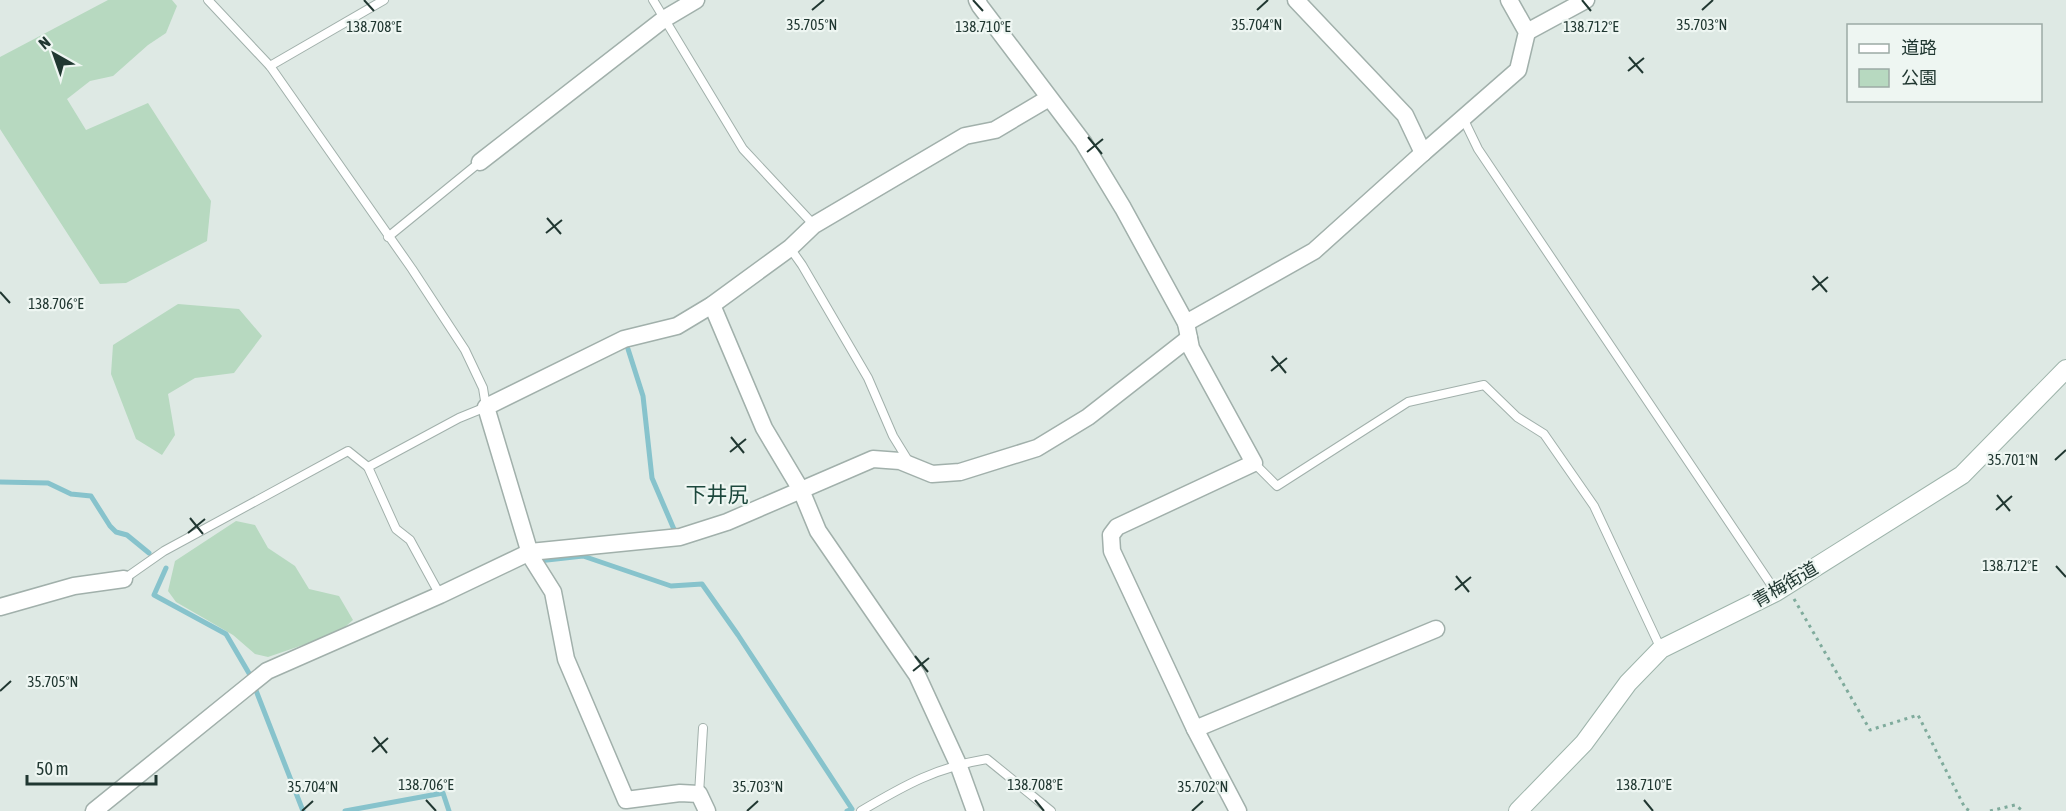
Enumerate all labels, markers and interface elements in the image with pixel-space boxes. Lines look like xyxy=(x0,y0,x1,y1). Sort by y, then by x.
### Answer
text: 35.705°N xyxy=(787,16,837,33)
text: 35.704°N xyxy=(1232,16,1282,33)
text: 35.703°N xyxy=(1677,16,1727,33)
text: 138.708°E xyxy=(346,18,402,35)
text: 138.710°E xyxy=(955,18,1011,35)
text: 138.712°E xyxy=(1563,18,1619,35)
north arrow xyxy=(24,24,84,84)
legend xyxy=(1847,24,2042,102)
text: N xyxy=(35,33,54,52)
text: 道路 xyxy=(1901,37,1937,58)
text: 公園 xyxy=(1901,67,1937,88)
text: 138.706°E xyxy=(28,295,84,312)
text: 35.701°N xyxy=(1988,451,2038,468)
district label: 下井尻 xyxy=(686,482,749,506)
street label: 青梅街道 xyxy=(1749,557,1821,611)
text: 138.712°E xyxy=(1982,557,2038,574)
text: 35.705°N xyxy=(28,673,78,690)
scale bar xyxy=(27,748,156,786)
text: 50 m xyxy=(36,758,68,779)
text: 138.706°E xyxy=(398,776,454,793)
text: 138.708°E xyxy=(1007,776,1063,793)
text: 138.710°E xyxy=(1616,776,1672,793)
text: 35.704°N xyxy=(288,778,338,795)
text: 35.703°N xyxy=(733,778,783,795)
text: 35.702°N xyxy=(1178,778,1228,795)

